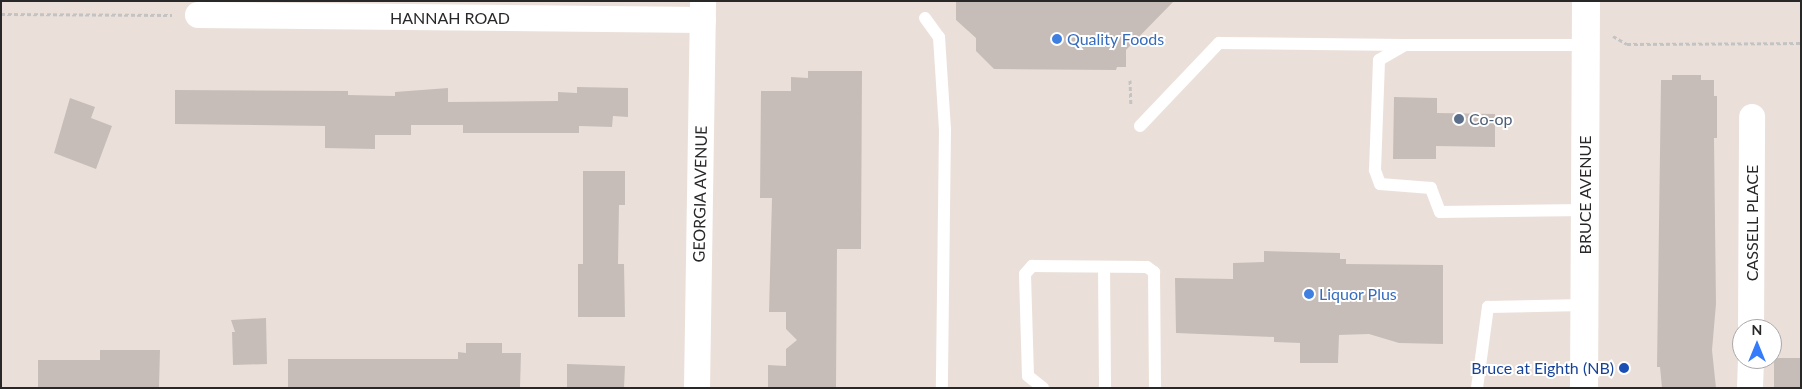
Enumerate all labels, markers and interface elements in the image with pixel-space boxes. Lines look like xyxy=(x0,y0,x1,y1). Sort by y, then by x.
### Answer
street label: HANNAH ROAD xyxy=(390,8,510,28)
place label: Quality Foods xyxy=(1067,29,1165,49)
marker: Quality Foods xyxy=(1051,33,1063,45)
place label: Co-op xyxy=(1469,109,1513,129)
marker: Co-op xyxy=(1453,113,1465,125)
street label: GEORGIA AVENUE xyxy=(689,125,711,263)
street label: BRUCE AVENUE xyxy=(1575,135,1595,255)
street label: CASSELL PLACE xyxy=(1742,165,1762,281)
place label: Liquor Plus xyxy=(1319,284,1397,304)
marker: Liquor Plus xyxy=(1303,288,1315,300)
north arrow xyxy=(1732,319,1782,369)
text: N xyxy=(1752,321,1762,338)
place label: Bruce at Eighth (NB) xyxy=(1471,358,1614,378)
marker: Bruce at Eighth (NB) xyxy=(1618,362,1630,374)

